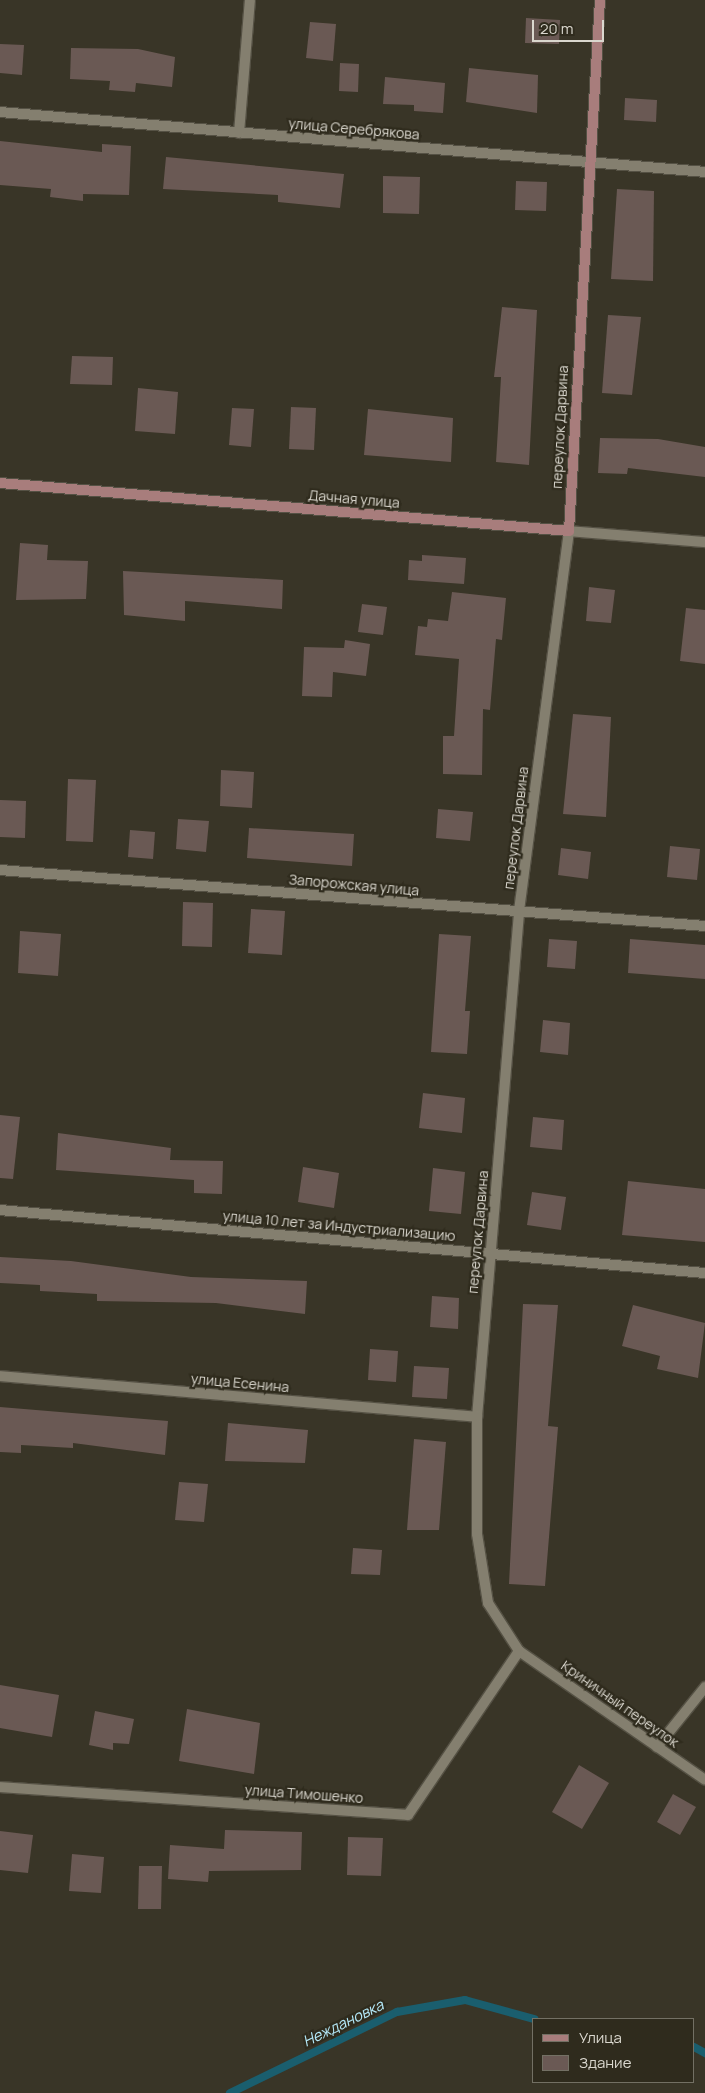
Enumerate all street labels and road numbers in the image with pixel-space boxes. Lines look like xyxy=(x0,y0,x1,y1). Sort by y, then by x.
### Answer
street label: улица Серебрякова xyxy=(288,115,420,143)
street label: переулок Дарвина xyxy=(548,365,572,489)
street label: Дачная улица xyxy=(308,487,400,511)
street label: переулок Дарвина xyxy=(500,766,532,890)
street label: Запорожская улица xyxy=(288,871,420,899)
street label: переулок Дарвина xyxy=(464,1170,492,1294)
street label: улица 10 лет за Индустриализацию xyxy=(222,1207,456,1245)
street label: улица Есенина xyxy=(190,1370,290,1396)
street label: Криничный переулок xyxy=(558,1657,682,1751)
street label: улица Тимошенко xyxy=(244,1781,364,1807)

